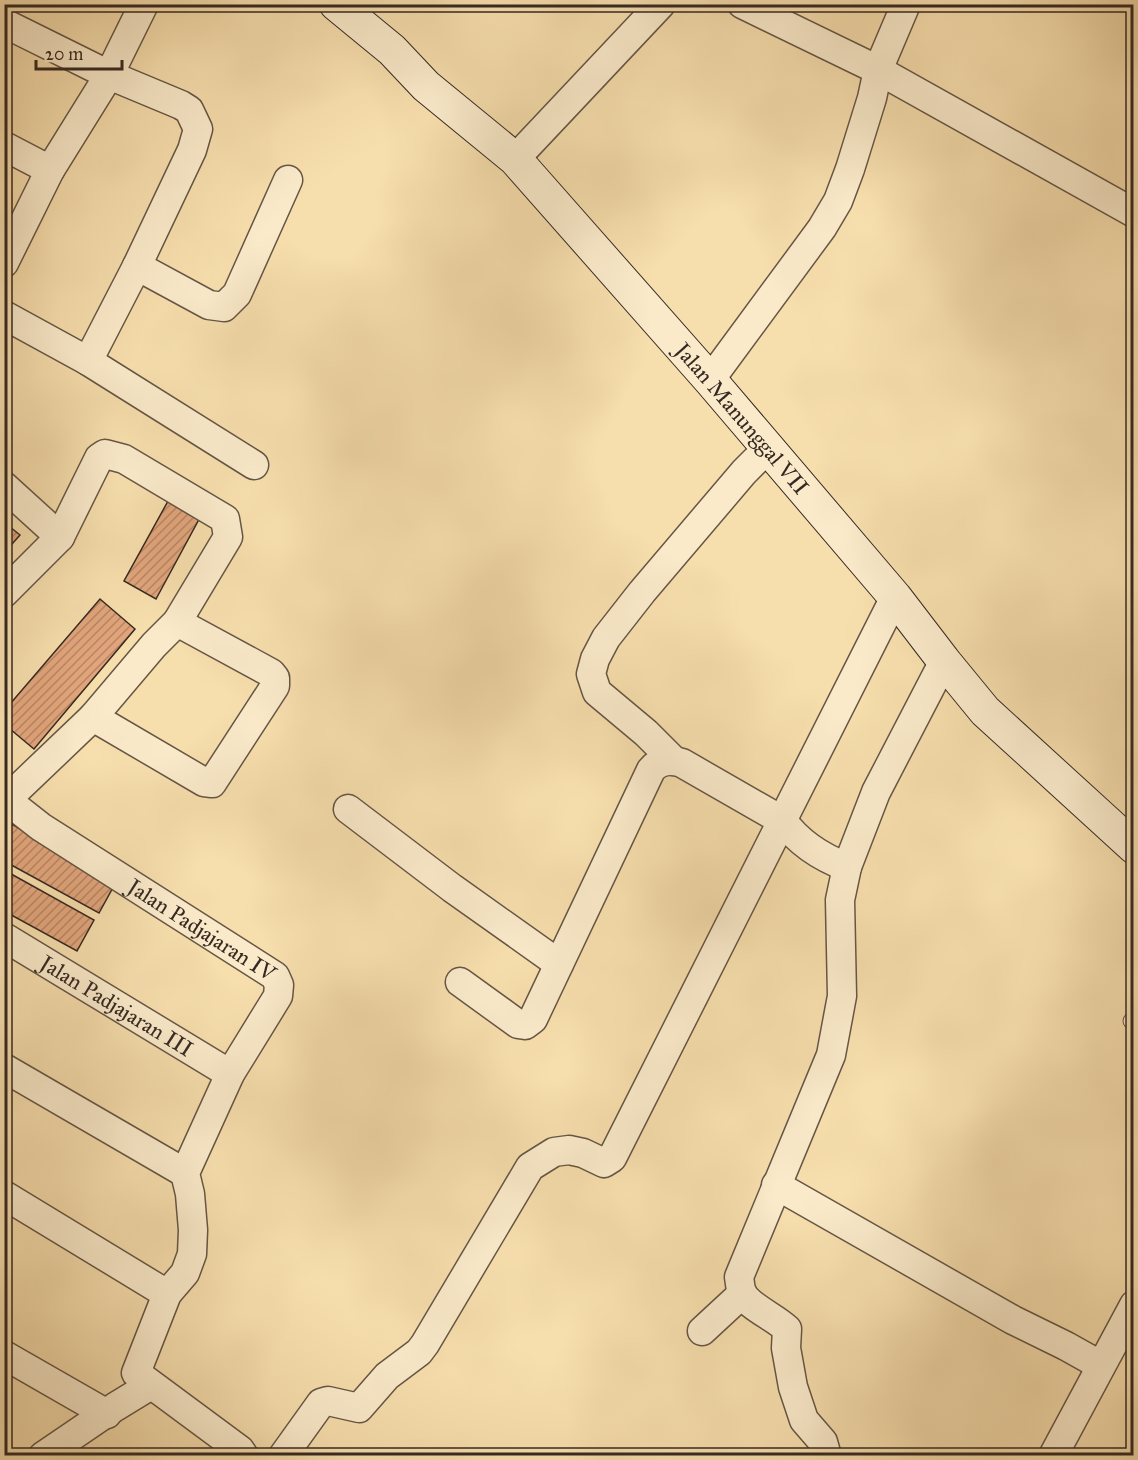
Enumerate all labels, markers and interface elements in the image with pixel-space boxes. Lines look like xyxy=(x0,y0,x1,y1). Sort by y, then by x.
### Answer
scale bar xyxy=(36,33,122,71)
text: 20 m xyxy=(45,43,83,65)
street label: Jalan Manunggal VII xyxy=(668,336,815,500)
street label: Jalan Padjajaran IV xyxy=(121,872,282,988)
street label: Jalan Padjajaran III xyxy=(34,948,198,1062)

